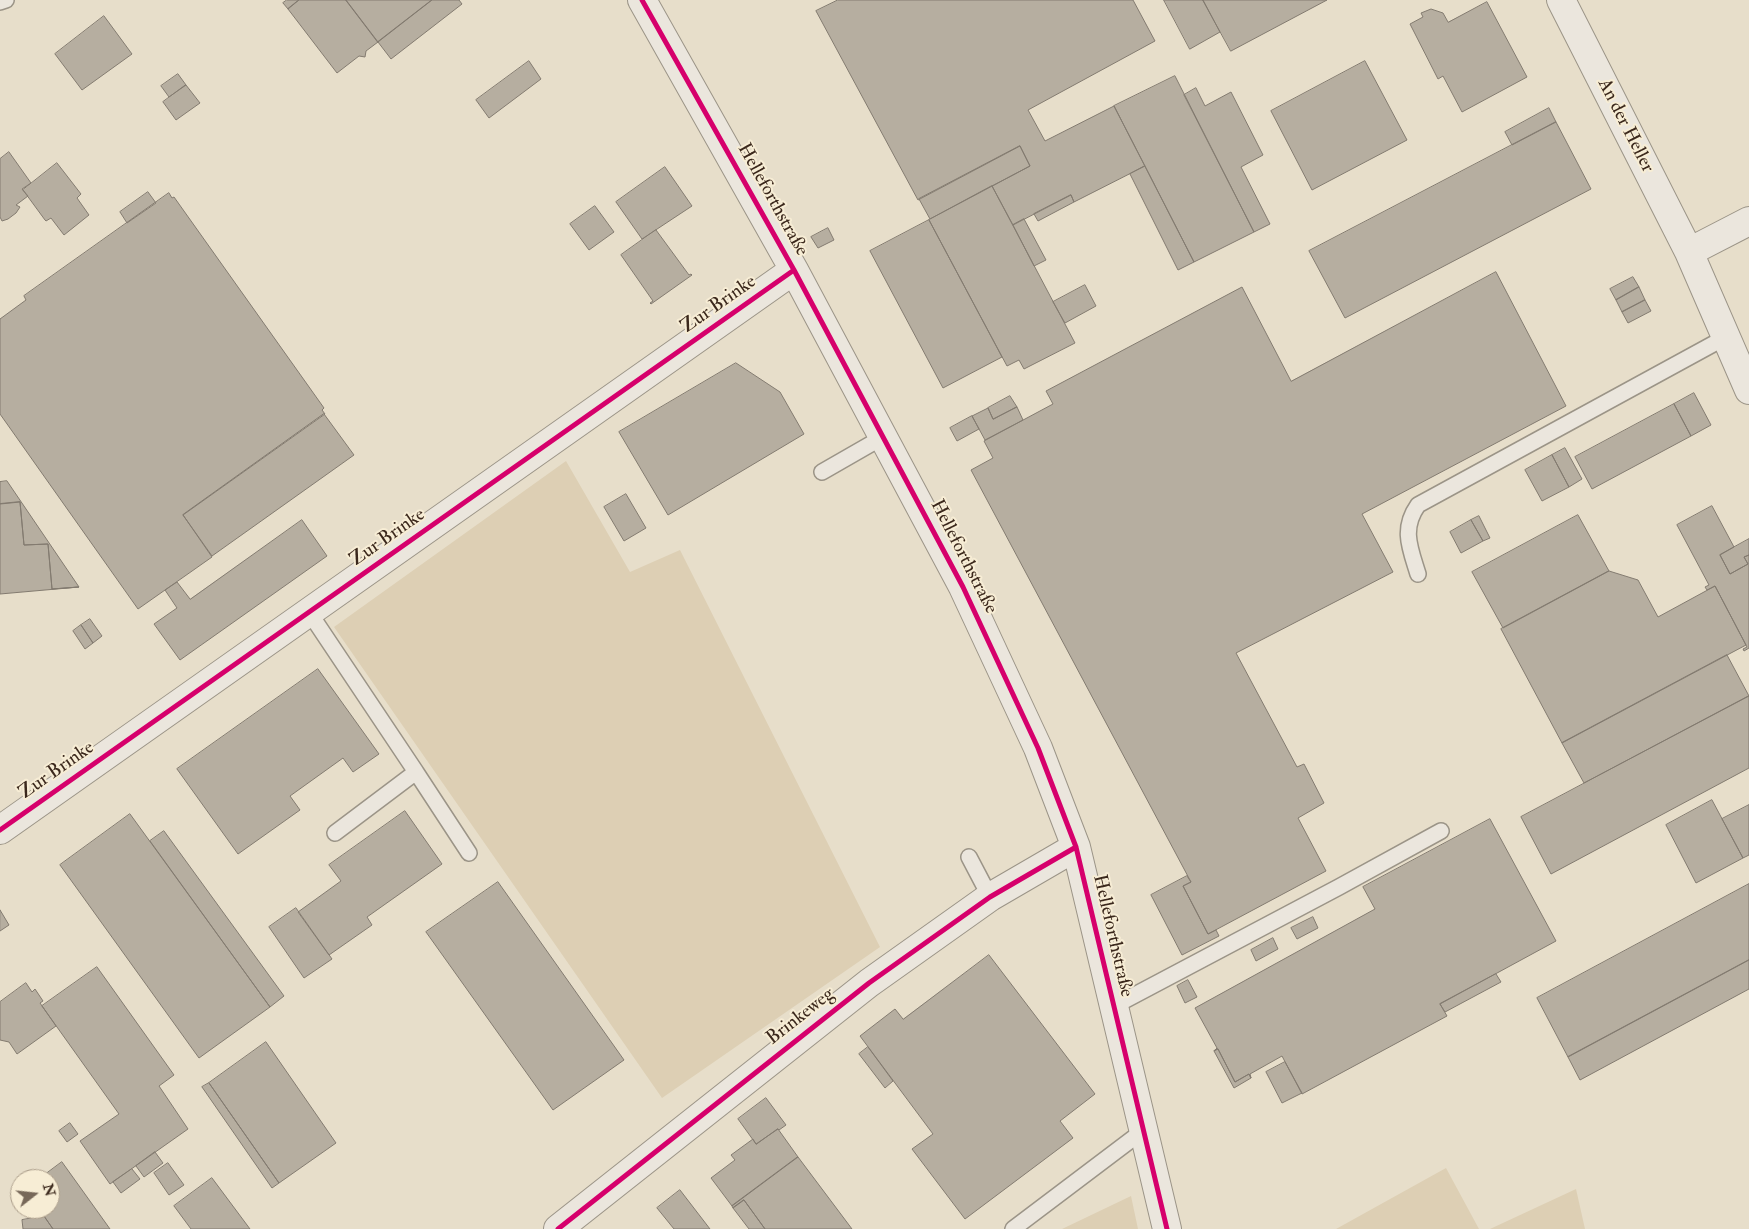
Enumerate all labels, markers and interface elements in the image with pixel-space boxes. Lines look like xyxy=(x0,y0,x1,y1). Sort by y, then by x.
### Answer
street label: An der Heller xyxy=(1592,75,1658,177)
street label: Helleforthstraße xyxy=(732,140,812,260)
street label: Zur Brinke xyxy=(677,271,761,339)
street label: Helleforthstraße xyxy=(924,496,1002,618)
street label: Zur Brinke xyxy=(346,504,430,572)
street label: Zur Brinke xyxy=(15,737,99,805)
street label: Helleforthstraße xyxy=(1087,873,1137,999)
street label: Brinkeweg xyxy=(762,983,840,1051)
north arrow xyxy=(10,1169,60,1219)
text: N xyxy=(39,1182,59,1198)

